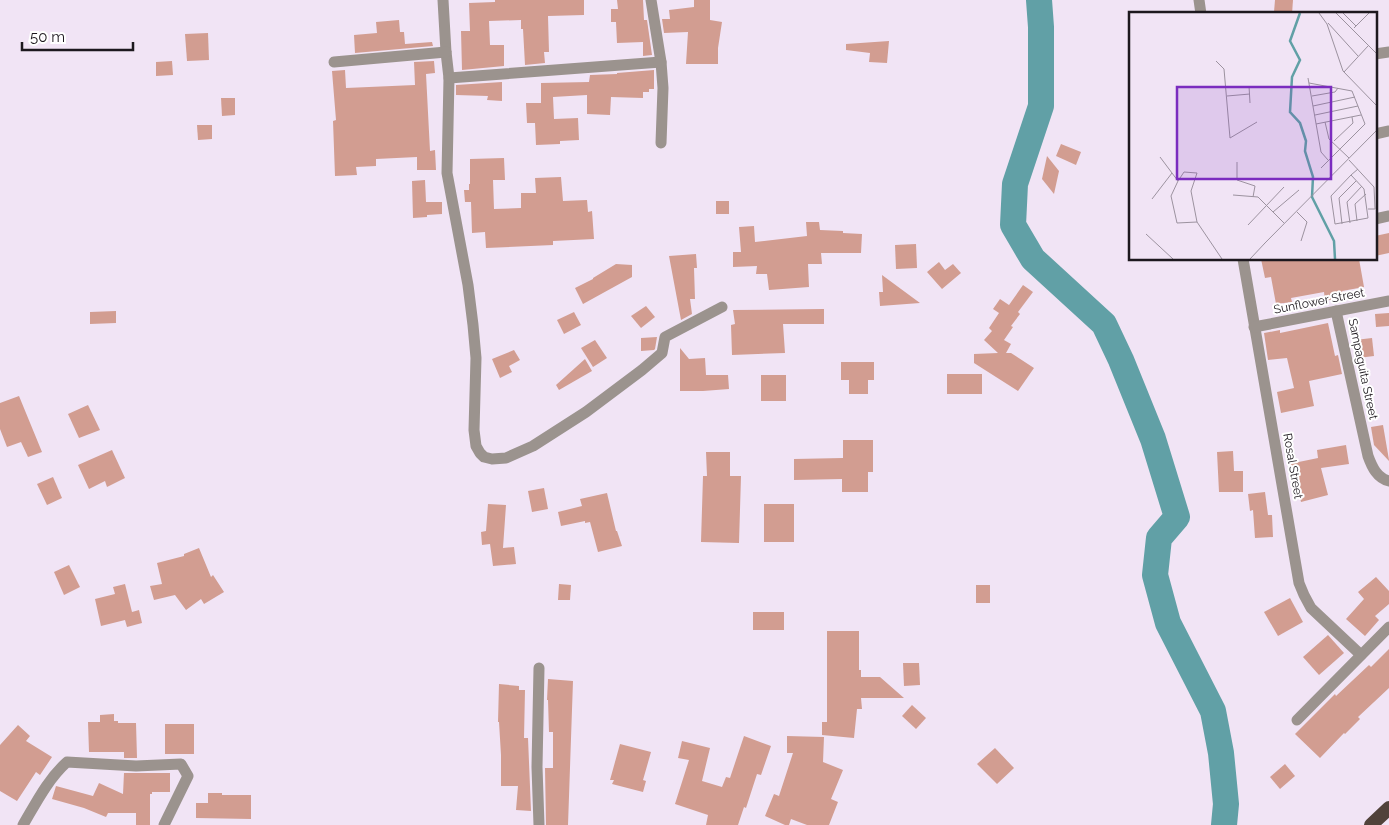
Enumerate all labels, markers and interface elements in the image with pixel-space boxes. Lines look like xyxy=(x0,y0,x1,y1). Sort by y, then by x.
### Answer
inset map xyxy=(1129,12,1376,260)
scale bar xyxy=(22,20,134,52)
text: 50 m xyxy=(30,28,65,46)
street label: Sunflower Street xyxy=(1272,285,1366,317)
street label: Sampaguita Street xyxy=(1345,317,1381,421)
street label: Rosal Street xyxy=(1280,432,1306,500)

